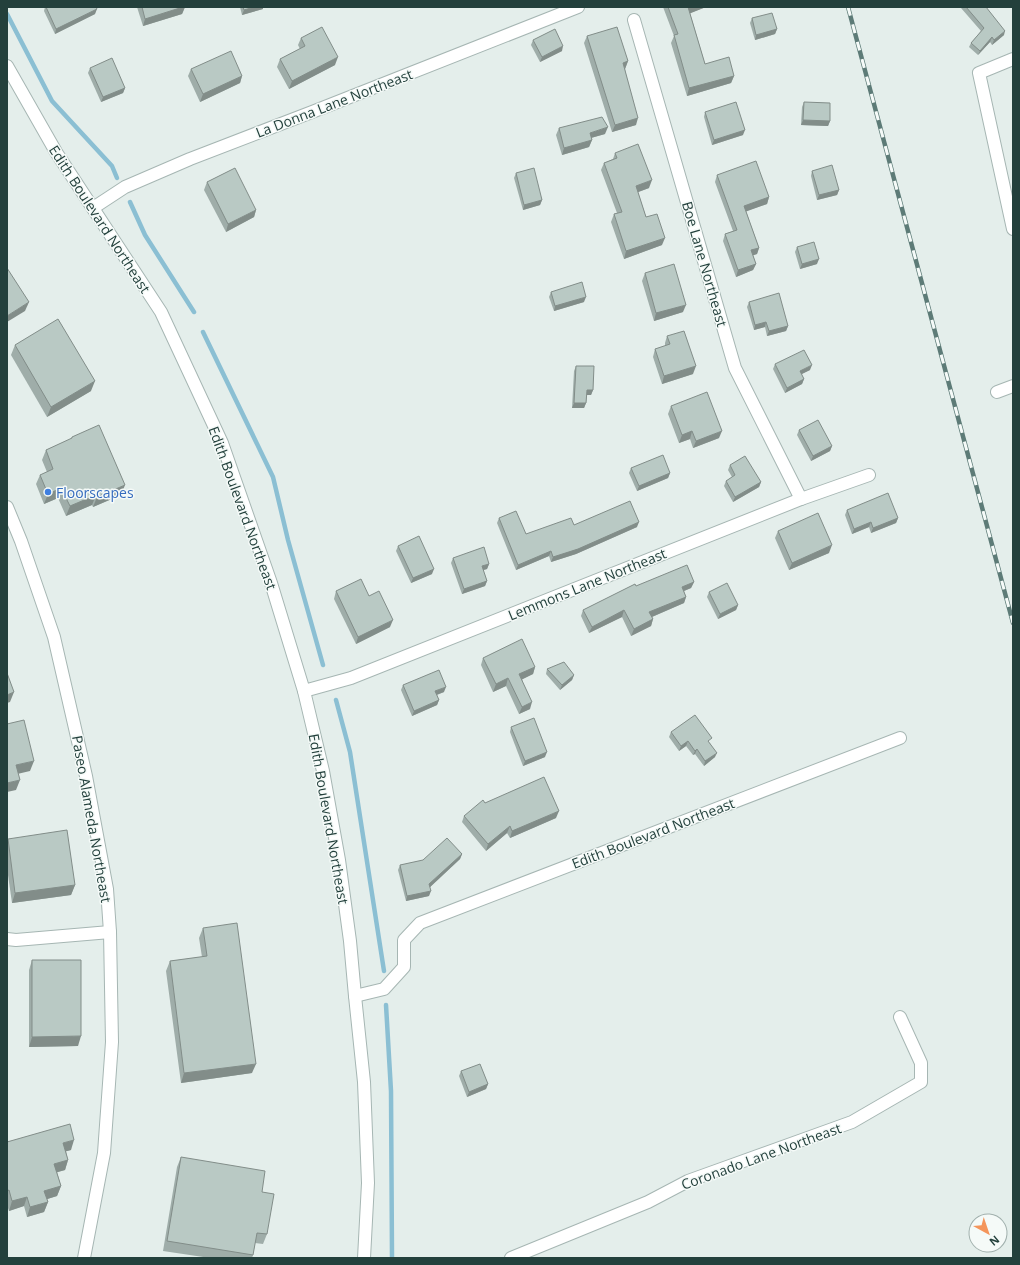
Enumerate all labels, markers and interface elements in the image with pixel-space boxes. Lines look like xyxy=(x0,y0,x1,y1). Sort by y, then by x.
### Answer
street label: La Donna Lane Northeast xyxy=(253,64,415,142)
street label: Edith Boulevard Northeast xyxy=(45,141,155,297)
street label: Boe Lane Northeast xyxy=(678,199,732,329)
street label: Edith Boulevard Northeast xyxy=(205,424,281,592)
place label: Floorscapes xyxy=(56,483,134,502)
marker: Floorscapes xyxy=(43,487,53,497)
street label: Lemmons Lane Northeast xyxy=(505,544,669,624)
street label: Edith Boulevard Northeast xyxy=(305,732,353,906)
street label: Paseo Alameda Northeast xyxy=(68,734,116,904)
street label: Edith Boulevard Northeast xyxy=(569,793,737,873)
street label: Coronado Lane Northeast xyxy=(678,1118,844,1194)
north arrow xyxy=(968,1213,1008,1253)
text: N xyxy=(986,1232,1003,1250)

